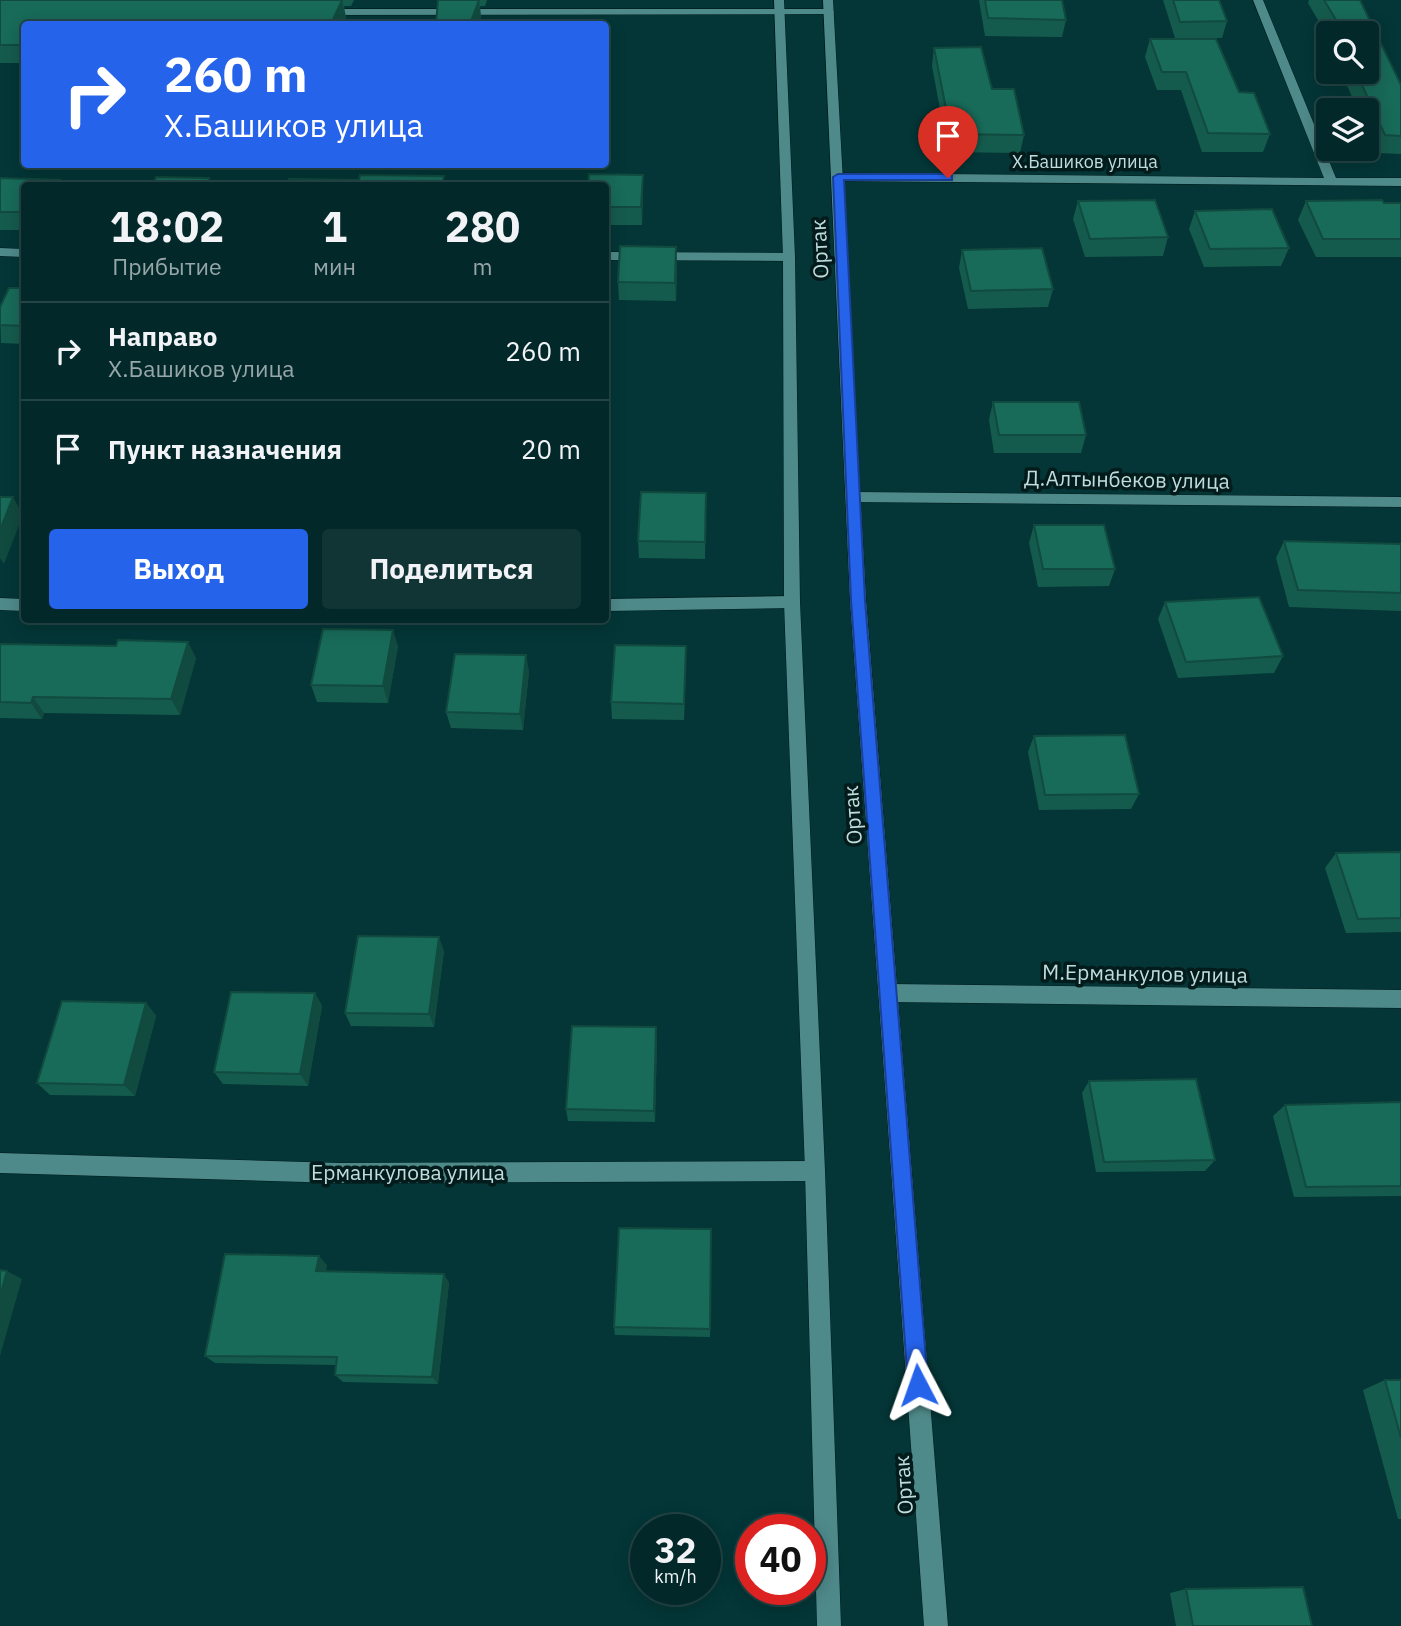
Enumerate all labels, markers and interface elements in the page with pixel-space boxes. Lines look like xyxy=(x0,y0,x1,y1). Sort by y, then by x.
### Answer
map controls xyxy=(1316,21,1379,161)
button: search xyxy=(1316,21,1379,84)
text: 260 m xyxy=(164,42,308,105)
icon: right xyxy=(49,49,140,140)
button: layers xyxy=(1316,98,1379,161)
text: Х.Башиков улица xyxy=(164,104,424,146)
pin xyxy=(918,106,978,178)
icon: arrive xyxy=(929,117,967,155)
street label: Х.Башиков улица xyxy=(1012,150,1158,173)
text: 18:02 xyxy=(110,199,224,254)
text: 1 xyxy=(322,199,347,254)
text: 280 xyxy=(445,199,520,254)
street label: Ортак xyxy=(803,219,835,279)
text: Прибытие xyxy=(112,251,222,281)
text: мин xyxy=(313,251,356,281)
text: m xyxy=(472,251,493,281)
text: Направо xyxy=(108,319,217,353)
icon: right xyxy=(49,332,87,370)
text: 260 m xyxy=(505,334,581,368)
text: Х.Башиков улица xyxy=(108,353,295,383)
icon: arrive xyxy=(49,430,87,468)
text: Пункт назначения xyxy=(108,432,342,466)
text: 20 m xyxy=(521,432,581,466)
street label: Д.Алтынбеков улица xyxy=(1024,463,1230,495)
button: Выход xyxy=(49,529,308,609)
button: Поделиться xyxy=(322,529,581,609)
street label: Ортак xyxy=(836,784,868,846)
street label: М.Ерманкулов улица xyxy=(1042,957,1248,989)
street label: Ерманкулова улица xyxy=(311,1158,505,1186)
position arrow xyxy=(881,1348,955,1422)
street label: Ортак xyxy=(887,1454,919,1516)
speed limit sign: 40 xyxy=(735,1514,826,1605)
text: 32 xyxy=(654,1527,697,1573)
text: km/h xyxy=(654,1565,697,1588)

